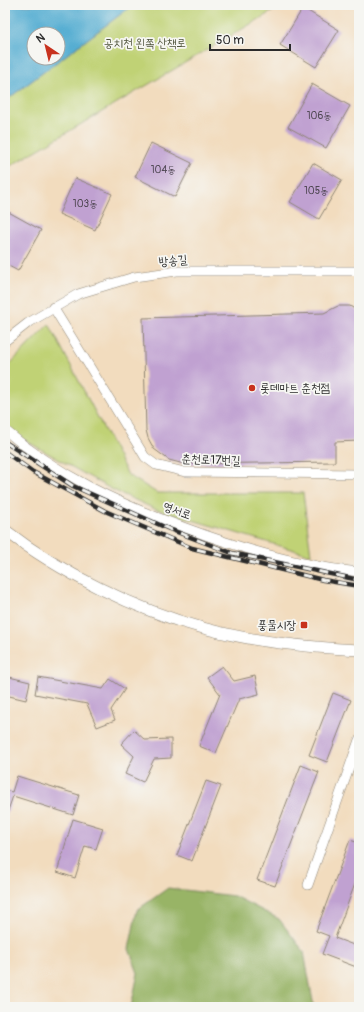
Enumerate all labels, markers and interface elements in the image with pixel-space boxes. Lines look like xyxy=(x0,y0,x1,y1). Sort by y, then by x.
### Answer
north arrow xyxy=(26,26,66,66)
scale bar xyxy=(210,26,290,52)
text: N xyxy=(34,30,48,46)
text: 50 m xyxy=(216,33,244,48)
park label: 공치천 왼쪽 산책로 xyxy=(104,36,186,51)
house number: 106동 xyxy=(307,110,331,122)
house number: 104동 xyxy=(151,164,175,176)
house number: 105동 xyxy=(304,185,328,197)
house number: 103동 xyxy=(73,198,97,210)
street label: 방송길 xyxy=(158,252,188,270)
place label: 롯데마트 춘천점 xyxy=(260,381,330,396)
marker: 롯데마트 춘천점 xyxy=(247,383,257,393)
street label: 춘천로17번길 xyxy=(181,451,241,469)
street label: 영서로 xyxy=(161,499,193,523)
place label: 풍물시장 xyxy=(257,618,296,633)
marker: 풍물시장 xyxy=(299,620,309,630)

